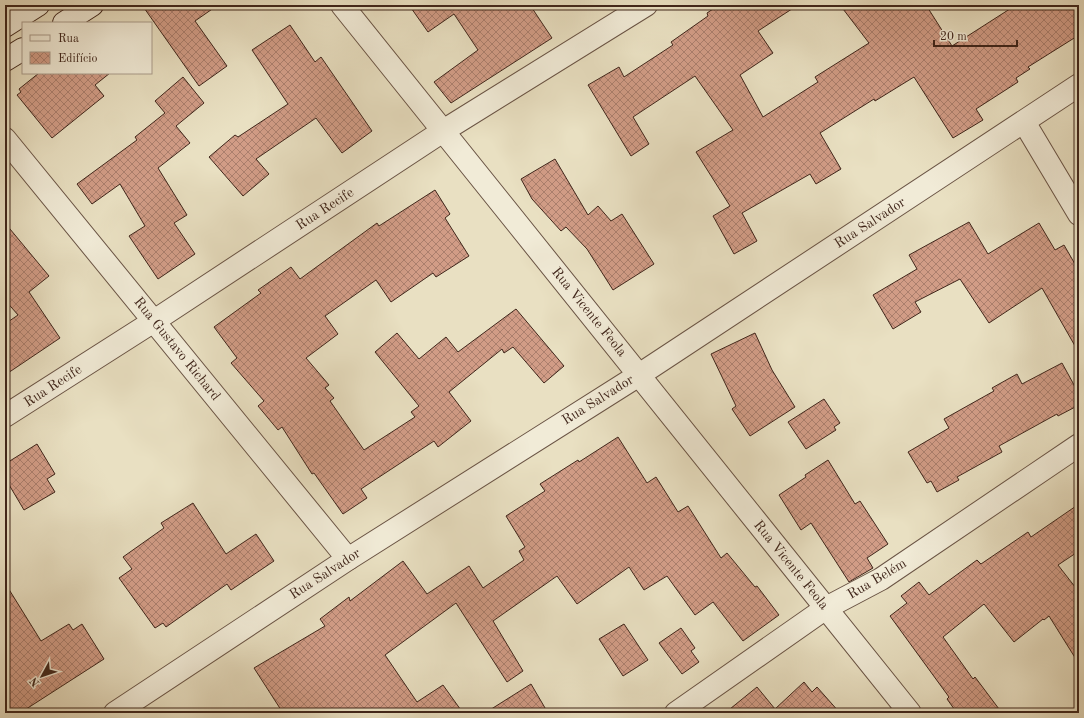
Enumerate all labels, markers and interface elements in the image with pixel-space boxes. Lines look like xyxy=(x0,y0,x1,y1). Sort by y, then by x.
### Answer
legend xyxy=(22,22,152,74)
scale bar xyxy=(934,22,1017,48)
text: 20 m xyxy=(940,31,967,43)
text: Rua xyxy=(58,33,79,45)
text: Edifício xyxy=(58,53,97,65)
street label: Rua Recife xyxy=(294,185,356,233)
street label: Rua Salvador xyxy=(832,195,908,251)
street label: Rua Vicente Feola xyxy=(549,265,629,359)
street label: Rua Gustavo Richard xyxy=(131,295,223,403)
street label: Rua Recife xyxy=(22,362,84,410)
street label: Rua Salvador xyxy=(560,372,637,428)
street label: Rua Vicente Feola xyxy=(751,518,831,612)
street label: Rua Salvador xyxy=(287,546,363,602)
street label: Rua Belém xyxy=(845,556,909,602)
north arrow xyxy=(22,656,62,696)
text: N xyxy=(28,674,42,688)

